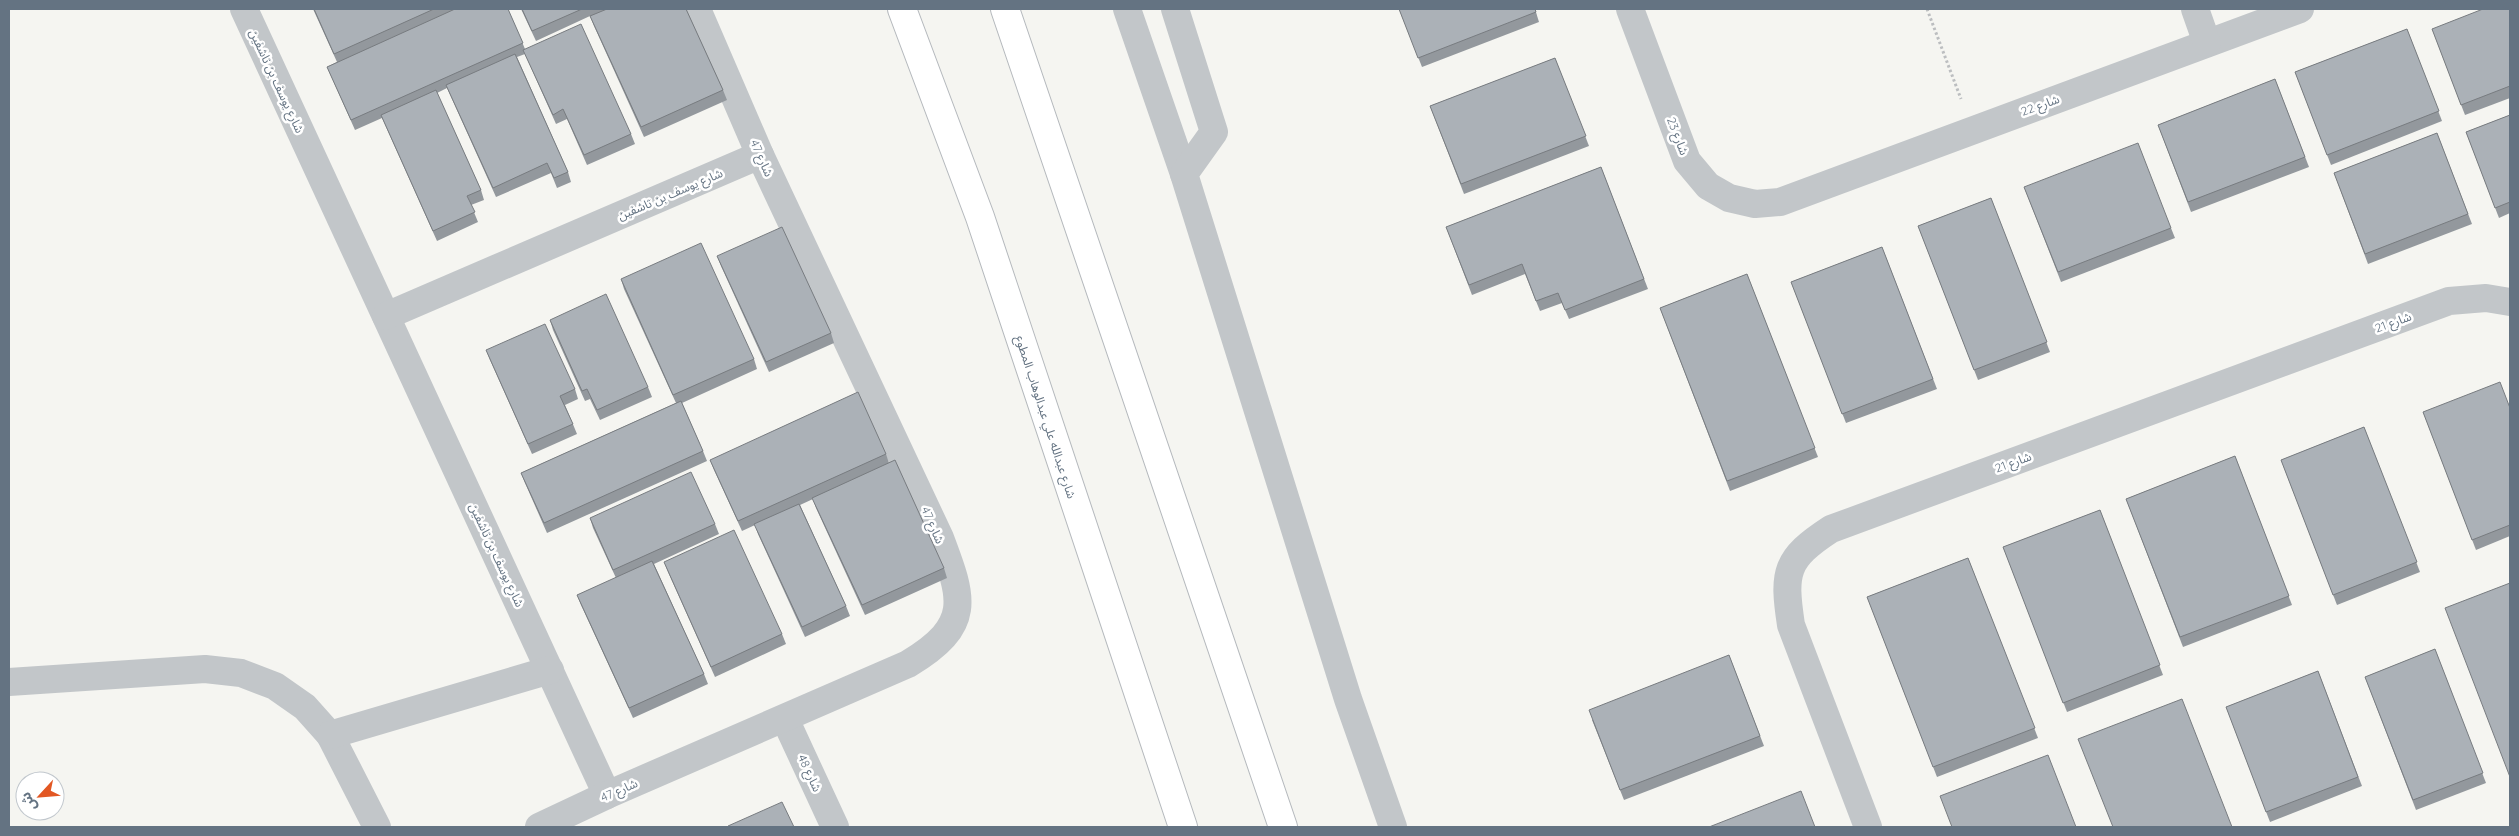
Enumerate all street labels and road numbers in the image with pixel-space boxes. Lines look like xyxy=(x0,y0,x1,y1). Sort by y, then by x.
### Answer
street label: شارع يوسف بن تاشفين xyxy=(245,27,308,136)
street label: شارع 22 xyxy=(2019,91,2062,121)
street label: شارع 23 xyxy=(1662,115,1692,158)
street label: شارع 47 xyxy=(745,137,777,180)
street label: شارع يوسف بن تاشفين xyxy=(615,165,726,225)
street label: شارع 21 xyxy=(2373,308,2414,337)
street label: شارع عبدالله علي عبدالوهاب المطوع xyxy=(1010,334,1079,501)
street label: شارع 21 xyxy=(1993,448,2034,477)
street label: شارع يوسف بن تاشفين xyxy=(465,501,528,610)
street label: شارع 47 xyxy=(916,504,948,547)
street label: شارع 48 xyxy=(793,752,825,795)
street label: شارع 47 xyxy=(598,775,641,807)

